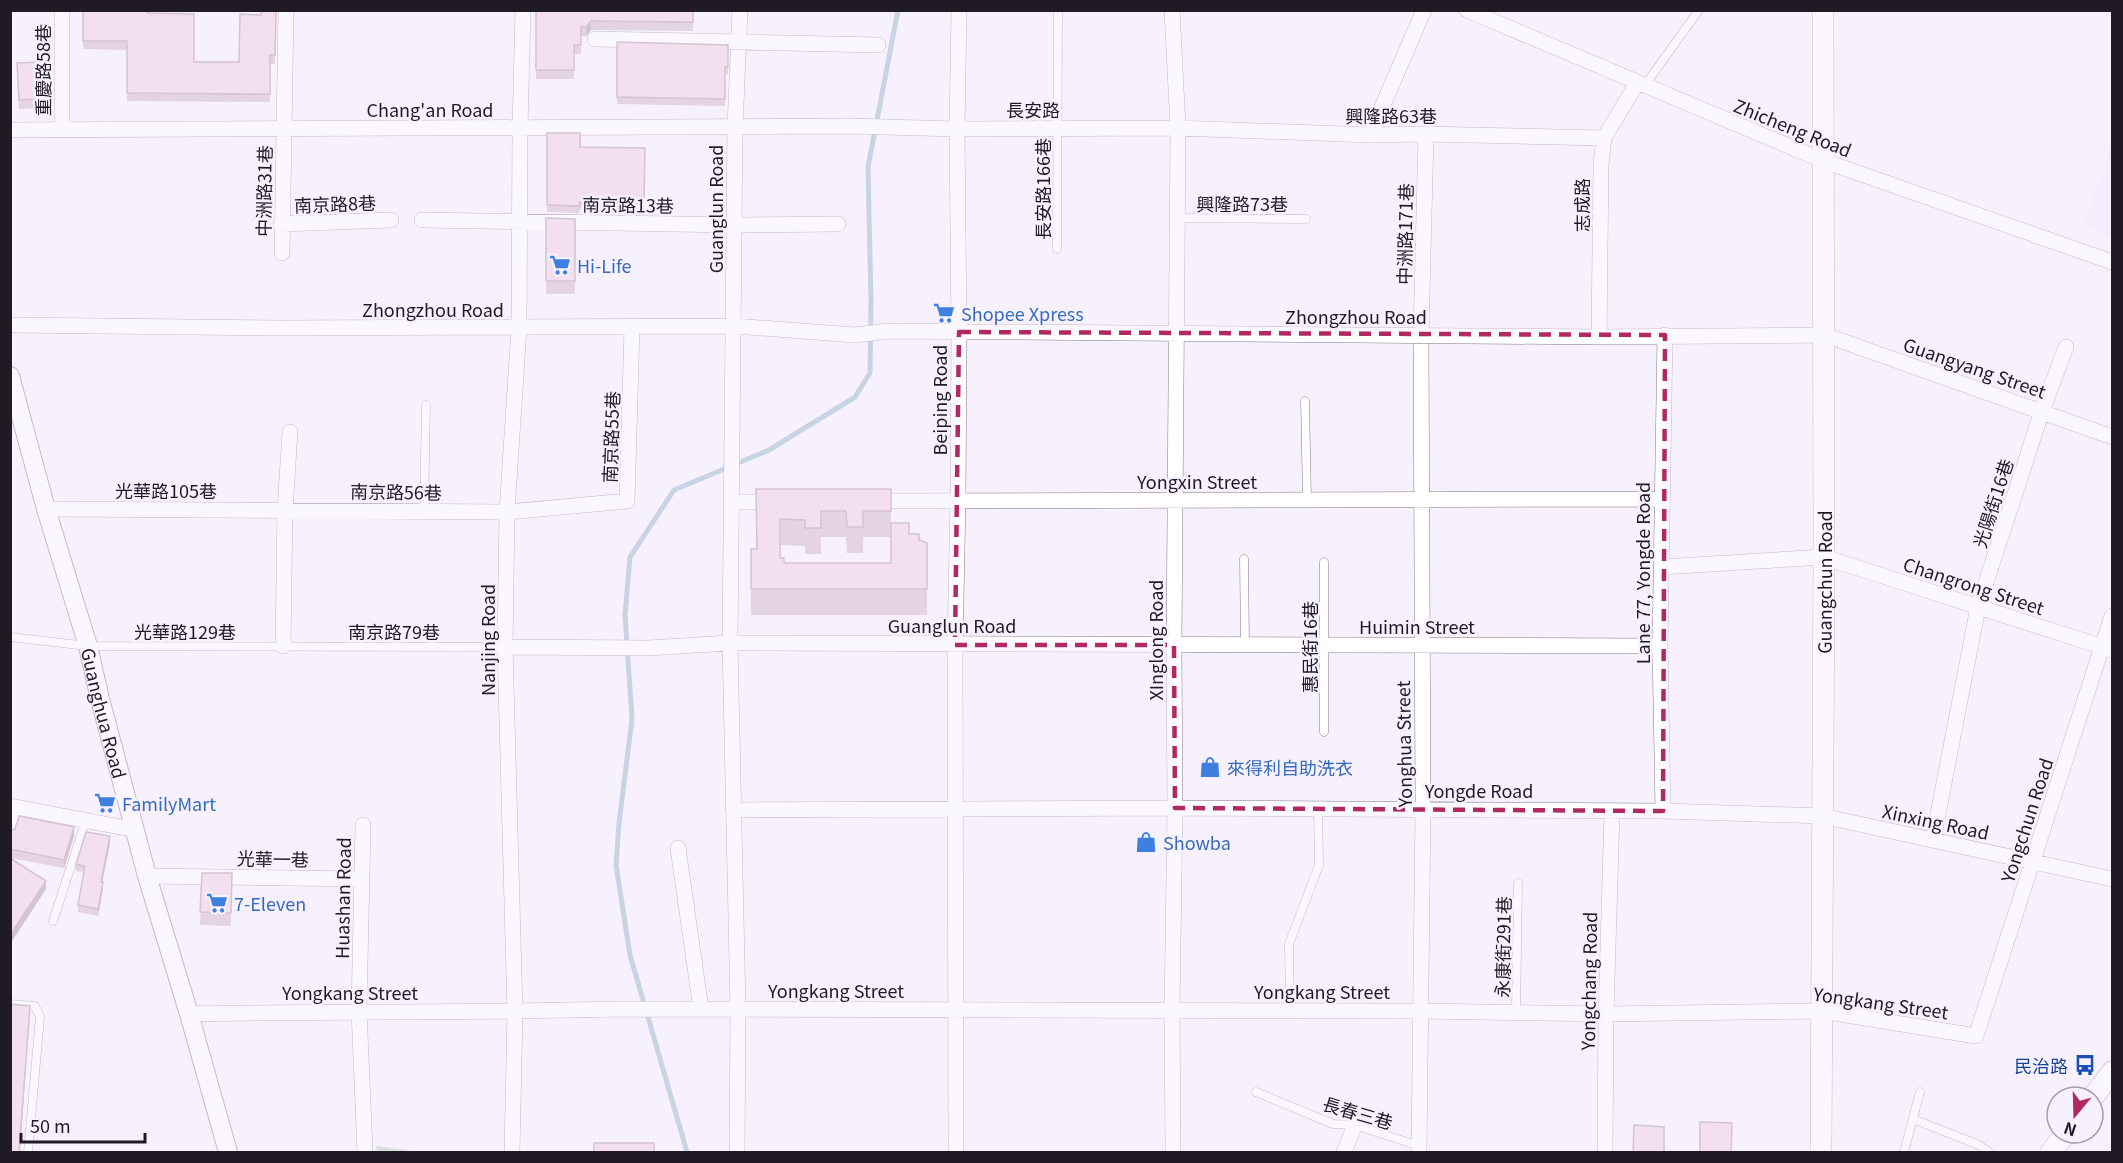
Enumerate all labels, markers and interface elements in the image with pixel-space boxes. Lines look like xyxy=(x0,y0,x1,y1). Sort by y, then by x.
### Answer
street label: 重慶路58巷 xyxy=(29,24,55,116)
street label: Zhicheng Road xyxy=(1730,92,1856,162)
street label: Chang'an Road xyxy=(367,96,493,122)
street label: 長安路 xyxy=(1006,96,1060,122)
street label: 興隆路63巷 xyxy=(1345,102,1437,128)
street label: 長安路166巷 xyxy=(1029,138,1055,240)
street label: 中洲路31巷 xyxy=(249,145,277,237)
street label: Guanglun Road xyxy=(702,145,728,273)
street label: 志成路 xyxy=(1568,178,1594,232)
street label: 中洲路171巷 xyxy=(1390,183,1418,285)
street label: 南京路8巷 xyxy=(294,189,376,217)
street label: 南京路13巷 xyxy=(582,190,674,218)
street label: 興隆路73巷 xyxy=(1196,190,1288,216)
place label: Hi-Life xyxy=(577,252,632,278)
supermarket icon: Hi-Life xyxy=(548,253,572,277)
street label: Zhongzhou Road xyxy=(362,296,504,322)
place label: Shopee Xpress xyxy=(961,300,1084,326)
supermarket icon: Shopee Xpress xyxy=(932,301,956,325)
street label: Zhongzhou Road xyxy=(1285,303,1427,329)
street label: Guangyang Street xyxy=(1900,330,2050,404)
street label: Beiping Road xyxy=(926,344,952,456)
street label: 南京路55巷 xyxy=(595,391,625,483)
street label: 光陽街16巷 xyxy=(1965,455,2019,551)
street label: Yongxin Street xyxy=(1136,468,1257,494)
street label: 光華路105巷 xyxy=(115,477,217,503)
street label: 南京路56巷 xyxy=(350,477,442,505)
street label: Lane 77, Yongde Road xyxy=(1629,482,1655,664)
street label: Guangchun Road xyxy=(1811,510,1837,654)
street label: Changrong Street xyxy=(1900,550,2048,620)
street label: XInglong Road xyxy=(1142,580,1168,700)
street label: Nanjing Road xyxy=(474,584,500,696)
street label: 惠民街16巷 xyxy=(1296,601,1322,693)
street label: Guanglun Road xyxy=(888,612,1016,638)
street label: Huimin Street xyxy=(1359,613,1475,639)
street label: 光華路129巷 xyxy=(134,618,236,644)
street label: 南京路79巷 xyxy=(348,618,440,644)
street label: Guanghua Road xyxy=(76,645,133,781)
street label: Yonghua Street xyxy=(1389,680,1417,809)
place label: 來得利自助洗衣 xyxy=(1227,754,1353,780)
street label: Yongchun Road xyxy=(1993,754,2058,887)
shop icon: 來得利自助洗衣 xyxy=(1198,755,1222,779)
street label: Yongde Road xyxy=(1424,777,1533,803)
place label: FamilyMart xyxy=(122,790,216,816)
supermarket icon: FamilyMart xyxy=(93,791,117,815)
street label: Xinxing Road xyxy=(1880,797,1992,845)
place label: Showba xyxy=(1163,829,1231,855)
shop icon: Showba xyxy=(1134,830,1158,854)
street label: Huashan Road xyxy=(328,837,356,959)
street label: 光華一巷 xyxy=(237,844,309,872)
place label: 7-Eleven xyxy=(234,890,306,916)
supermarket icon: 7-Eleven xyxy=(205,891,229,915)
street label: 永康街291巷 xyxy=(1488,896,1516,998)
street label: Yongchang Road xyxy=(1574,911,1602,1052)
street label: Yongkang Street xyxy=(767,977,904,1003)
street label: Yongkang Street xyxy=(1253,978,1390,1004)
street label: Yongkang Street xyxy=(281,979,418,1005)
street label: Yongkang Street xyxy=(1811,980,1950,1024)
place label: 民治路 xyxy=(2014,1052,2068,1078)
bus stop icon: 民治路 xyxy=(2073,1053,2097,1077)
north arrow xyxy=(2045,1085,2105,1145)
street label: 長春三巷 xyxy=(1320,1090,1396,1134)
scale bar xyxy=(21,1106,146,1144)
text: 50 m xyxy=(30,1112,71,1138)
text: N xyxy=(2060,1117,2079,1143)

